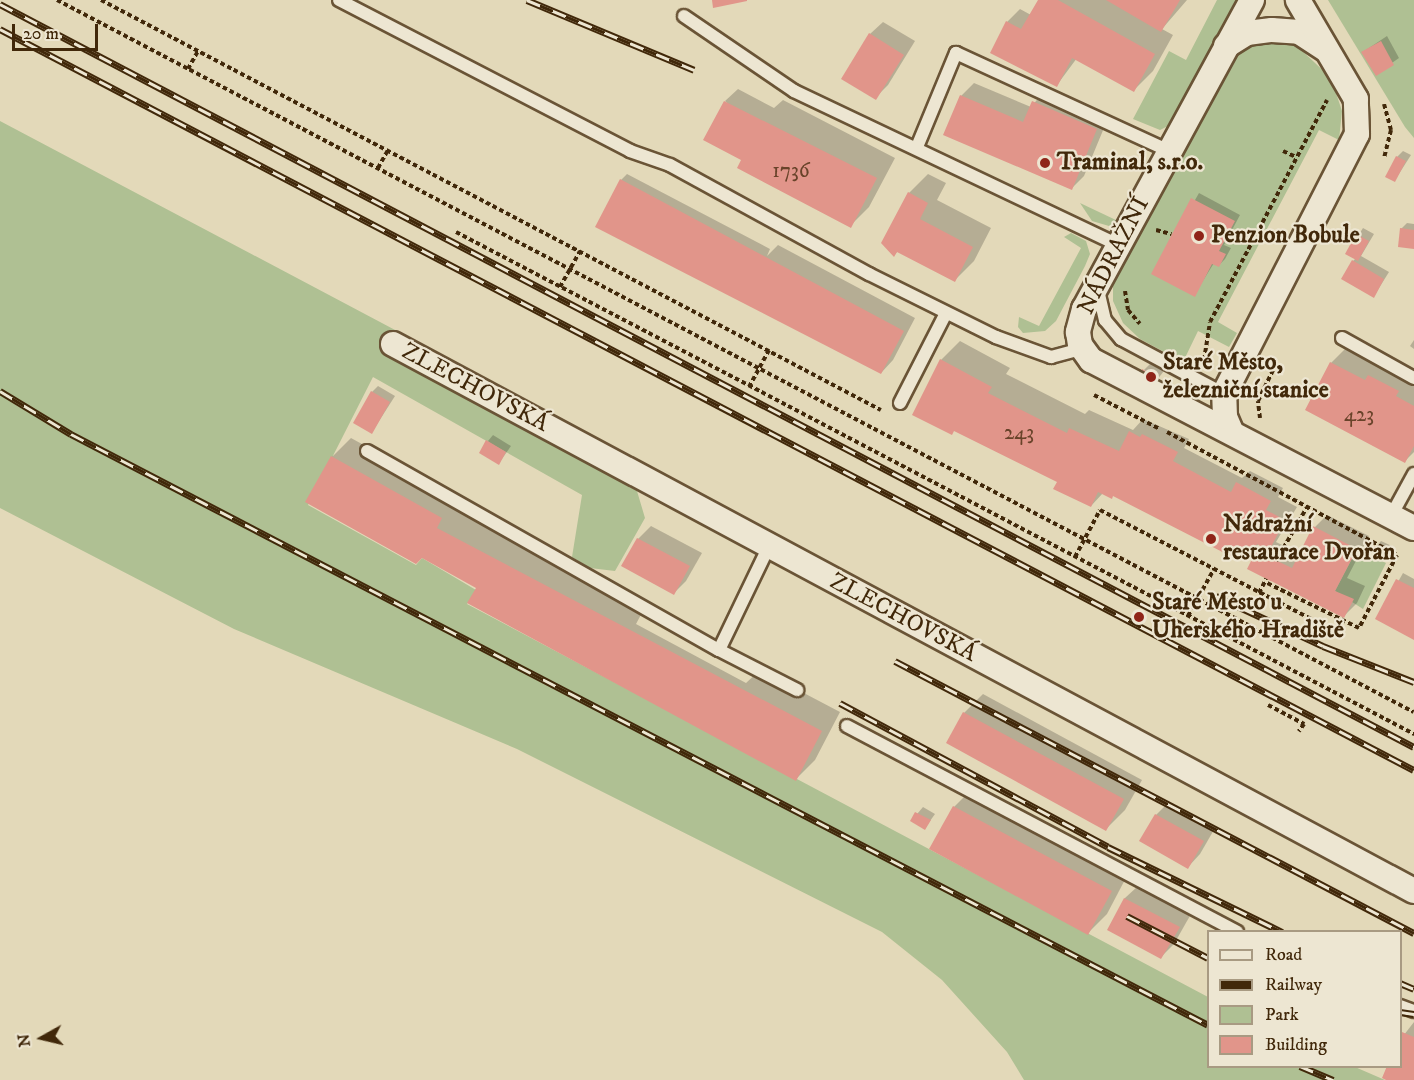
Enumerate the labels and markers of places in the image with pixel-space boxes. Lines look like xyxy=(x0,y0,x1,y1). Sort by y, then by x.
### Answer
place label: Traminal, s.r.o. xyxy=(1057,149,1203,177)
marker: Traminal, s.r.o. xyxy=(1038,156,1052,170)
place label: Penzion Bobule xyxy=(1211,222,1360,250)
marker: Penzion Bobule xyxy=(1192,229,1206,243)
place label: Staré Město, železniční stanice xyxy=(1163,349,1329,405)
marker: Staré Město, železniční stanice xyxy=(1144,370,1158,384)
place label: Nádražní restaurace Dvořan xyxy=(1223,511,1395,567)
marker: Nádražní restaurace Dvořan xyxy=(1204,532,1218,546)
place label: Staré Město u Uherského Hradiště xyxy=(1152,589,1344,645)
marker: Staré Město u Uherského Hradiště xyxy=(1130,608,1148,626)

